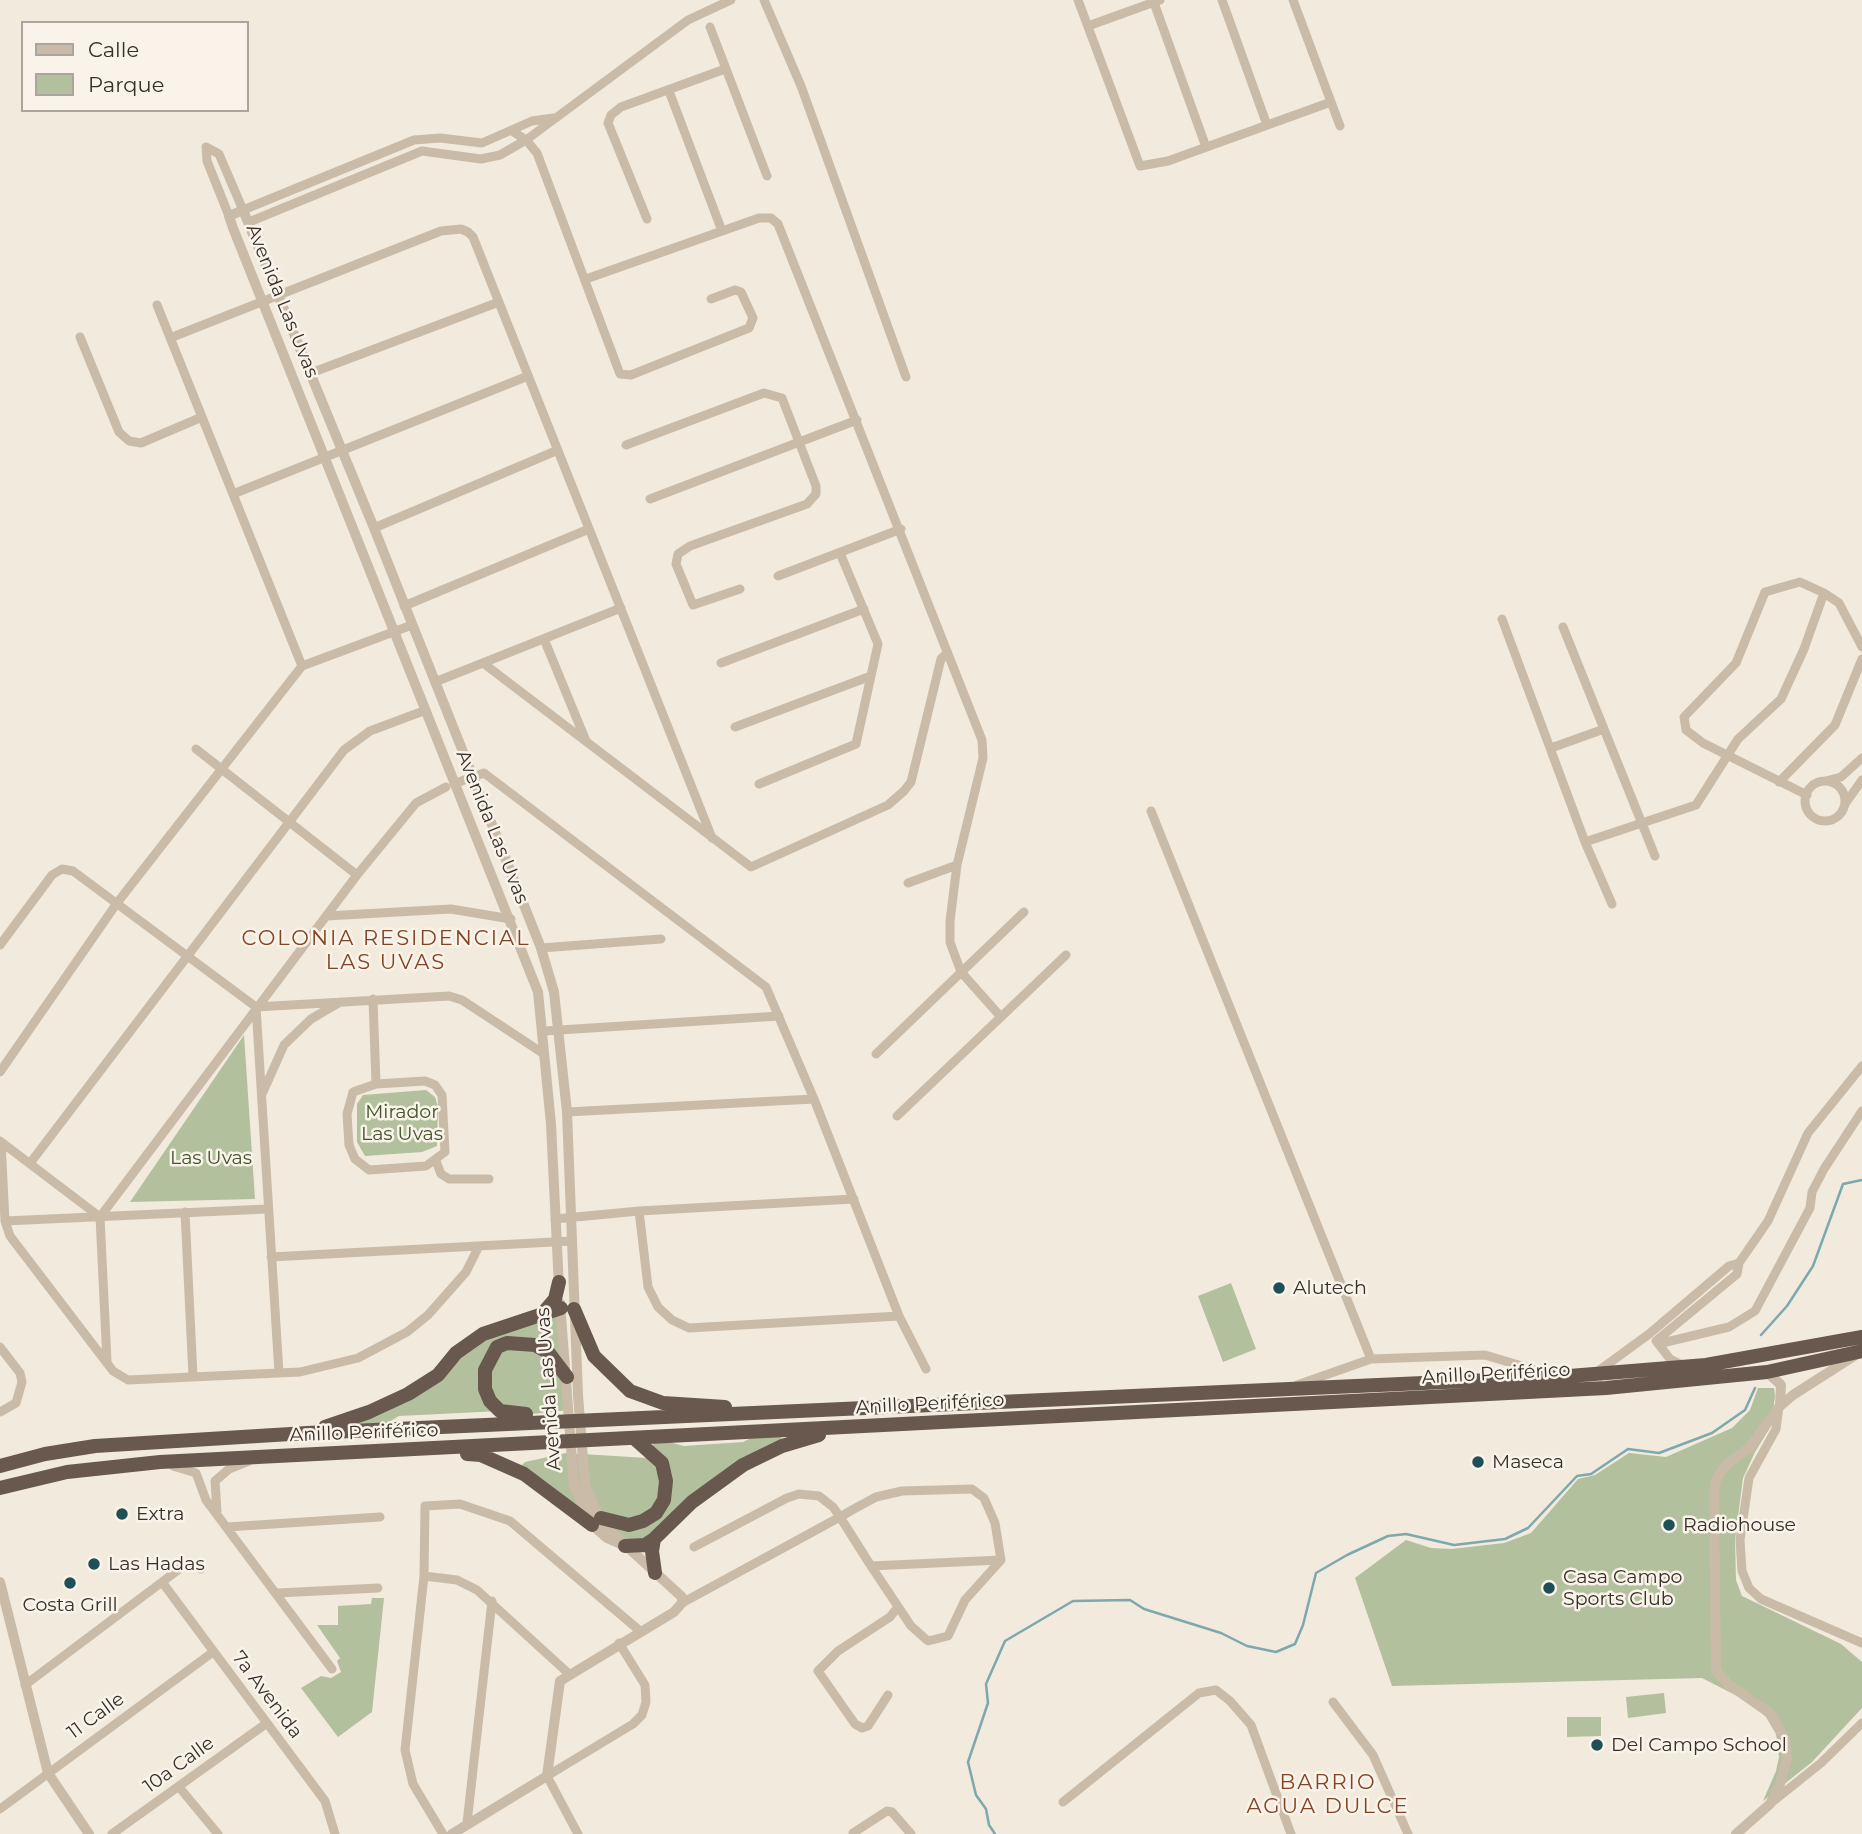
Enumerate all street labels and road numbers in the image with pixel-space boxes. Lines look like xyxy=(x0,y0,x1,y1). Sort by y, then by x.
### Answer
street label: Avenida Las Uvas xyxy=(241,221,323,381)
street label: Avenida Las Uvas xyxy=(451,747,533,907)
street label: Avenida Las Uvas xyxy=(532,1307,566,1471)
street label: Anillo Periférico xyxy=(1421,1359,1571,1389)
street label: Anillo Periférico xyxy=(855,1389,1005,1419)
street label: Anillo Periférico xyxy=(289,1419,439,1447)
street label: 7a Avenida xyxy=(227,1647,307,1743)
street label: 11 Calle xyxy=(63,1688,129,1744)
street label: 10a Calle xyxy=(139,1732,219,1798)

